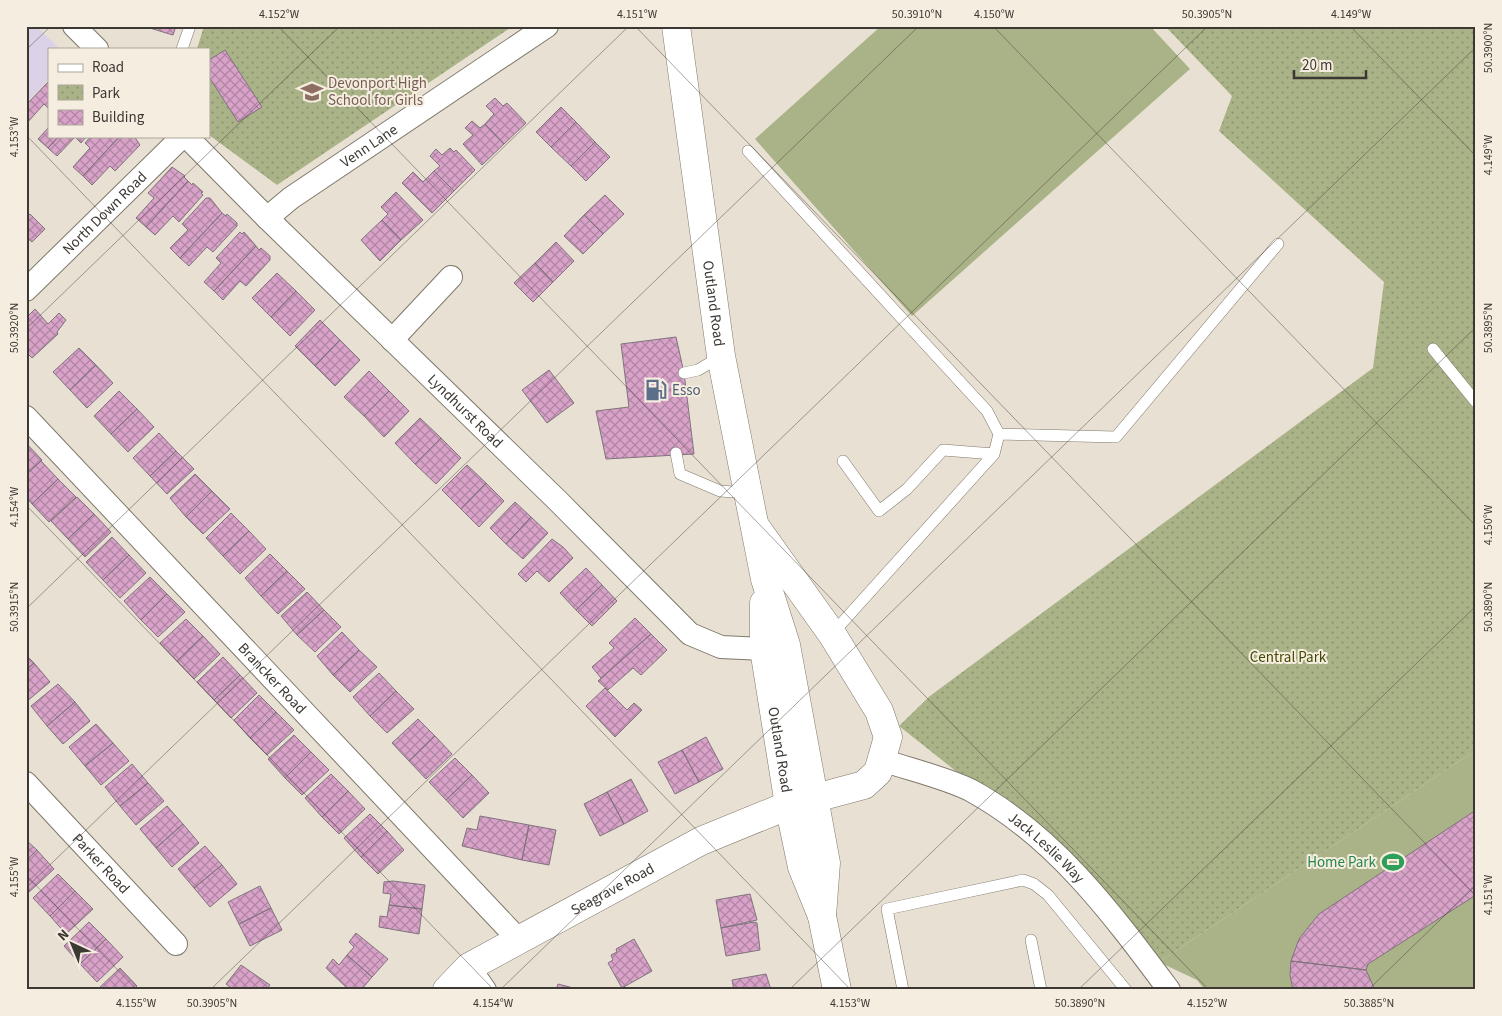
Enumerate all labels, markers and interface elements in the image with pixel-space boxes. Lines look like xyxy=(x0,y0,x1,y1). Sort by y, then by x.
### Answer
text: 4.152°W xyxy=(259,6,300,23)
text: 4.151°W xyxy=(617,6,658,23)
text: 50.3910°N xyxy=(892,6,942,23)
text: 4.150°W xyxy=(974,6,1015,23)
text: 50.3905°N xyxy=(1182,6,1232,23)
text: 4.149°W xyxy=(1331,6,1372,23)
text: 50.3900°N xyxy=(1480,23,1497,73)
legend xyxy=(48,48,210,138)
scale bar xyxy=(1294,48,1367,80)
text: 20 m xyxy=(1302,55,1332,76)
text: Road xyxy=(92,57,124,78)
place label: Devonport High School for Girls xyxy=(328,73,427,111)
school or university icon: Devonport High School for Girls xyxy=(299,79,325,105)
text: Park xyxy=(92,83,121,104)
text: Building xyxy=(92,107,145,128)
text: 4.153°W xyxy=(6,116,23,157)
street label: Venn Lane xyxy=(336,119,402,173)
text: 4.149°W xyxy=(1480,134,1497,175)
street label: North Down Road xyxy=(58,167,151,259)
street label: Outland Road xyxy=(698,259,730,348)
text: 50.3920°N xyxy=(6,303,23,353)
text: 50.3895°N xyxy=(1480,303,1497,353)
street label: Lyndhurst Road xyxy=(423,369,508,453)
fuel station icon: Esso xyxy=(643,377,669,403)
place label: Esso xyxy=(672,380,701,401)
text: 4.154°W xyxy=(6,486,23,527)
text: 4.150°W xyxy=(1480,504,1497,545)
text: 50.3915°N xyxy=(6,582,23,632)
text: 50.3890°N xyxy=(1480,582,1497,632)
street label: Brancker Road xyxy=(233,638,311,719)
park label: Central Park xyxy=(1250,647,1327,668)
street label: Outland Road xyxy=(763,705,797,794)
street label: Jack Leslie Way xyxy=(1004,807,1089,888)
street label: Parker Road xyxy=(67,829,134,898)
sports icon: Home Park xyxy=(1380,849,1406,875)
place label: Home Park xyxy=(1307,852,1377,873)
text: 4.155°W xyxy=(6,856,23,897)
street label: Seagrave Road xyxy=(567,858,658,920)
text: 4.151°W xyxy=(1480,874,1497,915)
north arrow xyxy=(48,918,98,968)
text: N xyxy=(53,925,74,946)
text: 4.155°W xyxy=(116,995,157,1012)
text: 50.3905°N xyxy=(187,995,237,1012)
text: 4.154°W xyxy=(473,995,514,1012)
text: 4.153°W xyxy=(830,995,871,1012)
text: 50.3890°N xyxy=(1055,995,1105,1012)
text: 4.152°W xyxy=(1187,995,1228,1012)
text: 50.3885°N xyxy=(1344,995,1394,1012)

